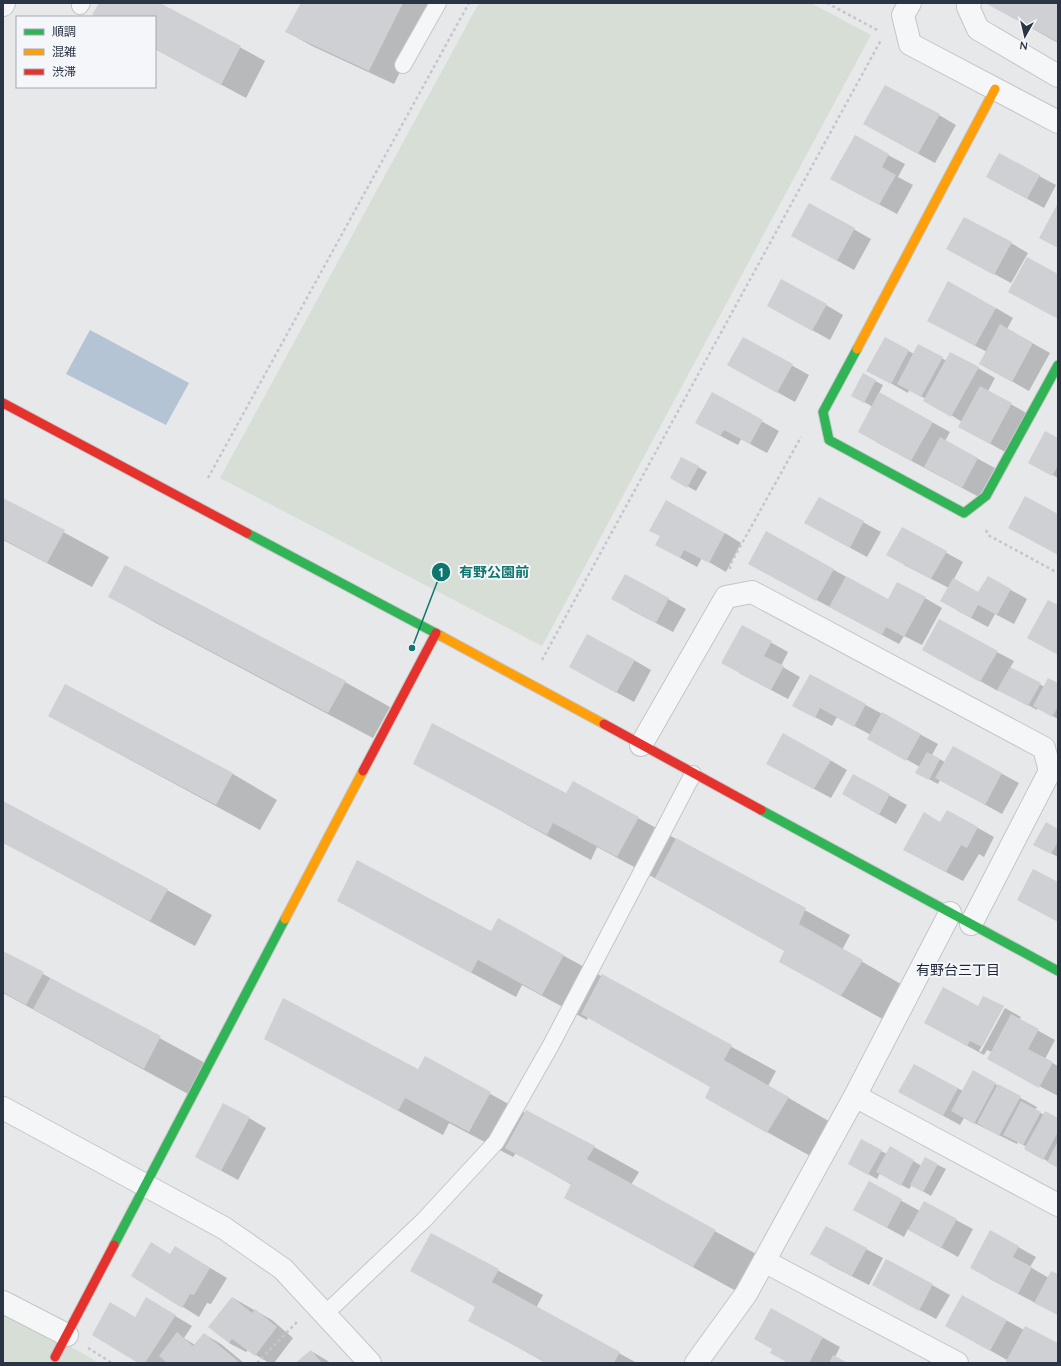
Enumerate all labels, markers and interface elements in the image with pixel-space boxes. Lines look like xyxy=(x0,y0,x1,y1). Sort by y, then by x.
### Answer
legend xyxy=(16,16,156,88)
north arrow xyxy=(1005,16,1045,56)
text: 順調 xyxy=(52,24,76,39)
text: N xyxy=(1019,38,1029,53)
text: 混雑 xyxy=(52,44,76,59)
text: 渋滞 xyxy=(52,64,76,79)
callout: 有野公園前 xyxy=(431,559,537,585)
text: 有野公園前 xyxy=(459,563,529,581)
text: 1 xyxy=(439,565,443,580)
district label: 有野台三丁目 xyxy=(916,961,1000,979)

